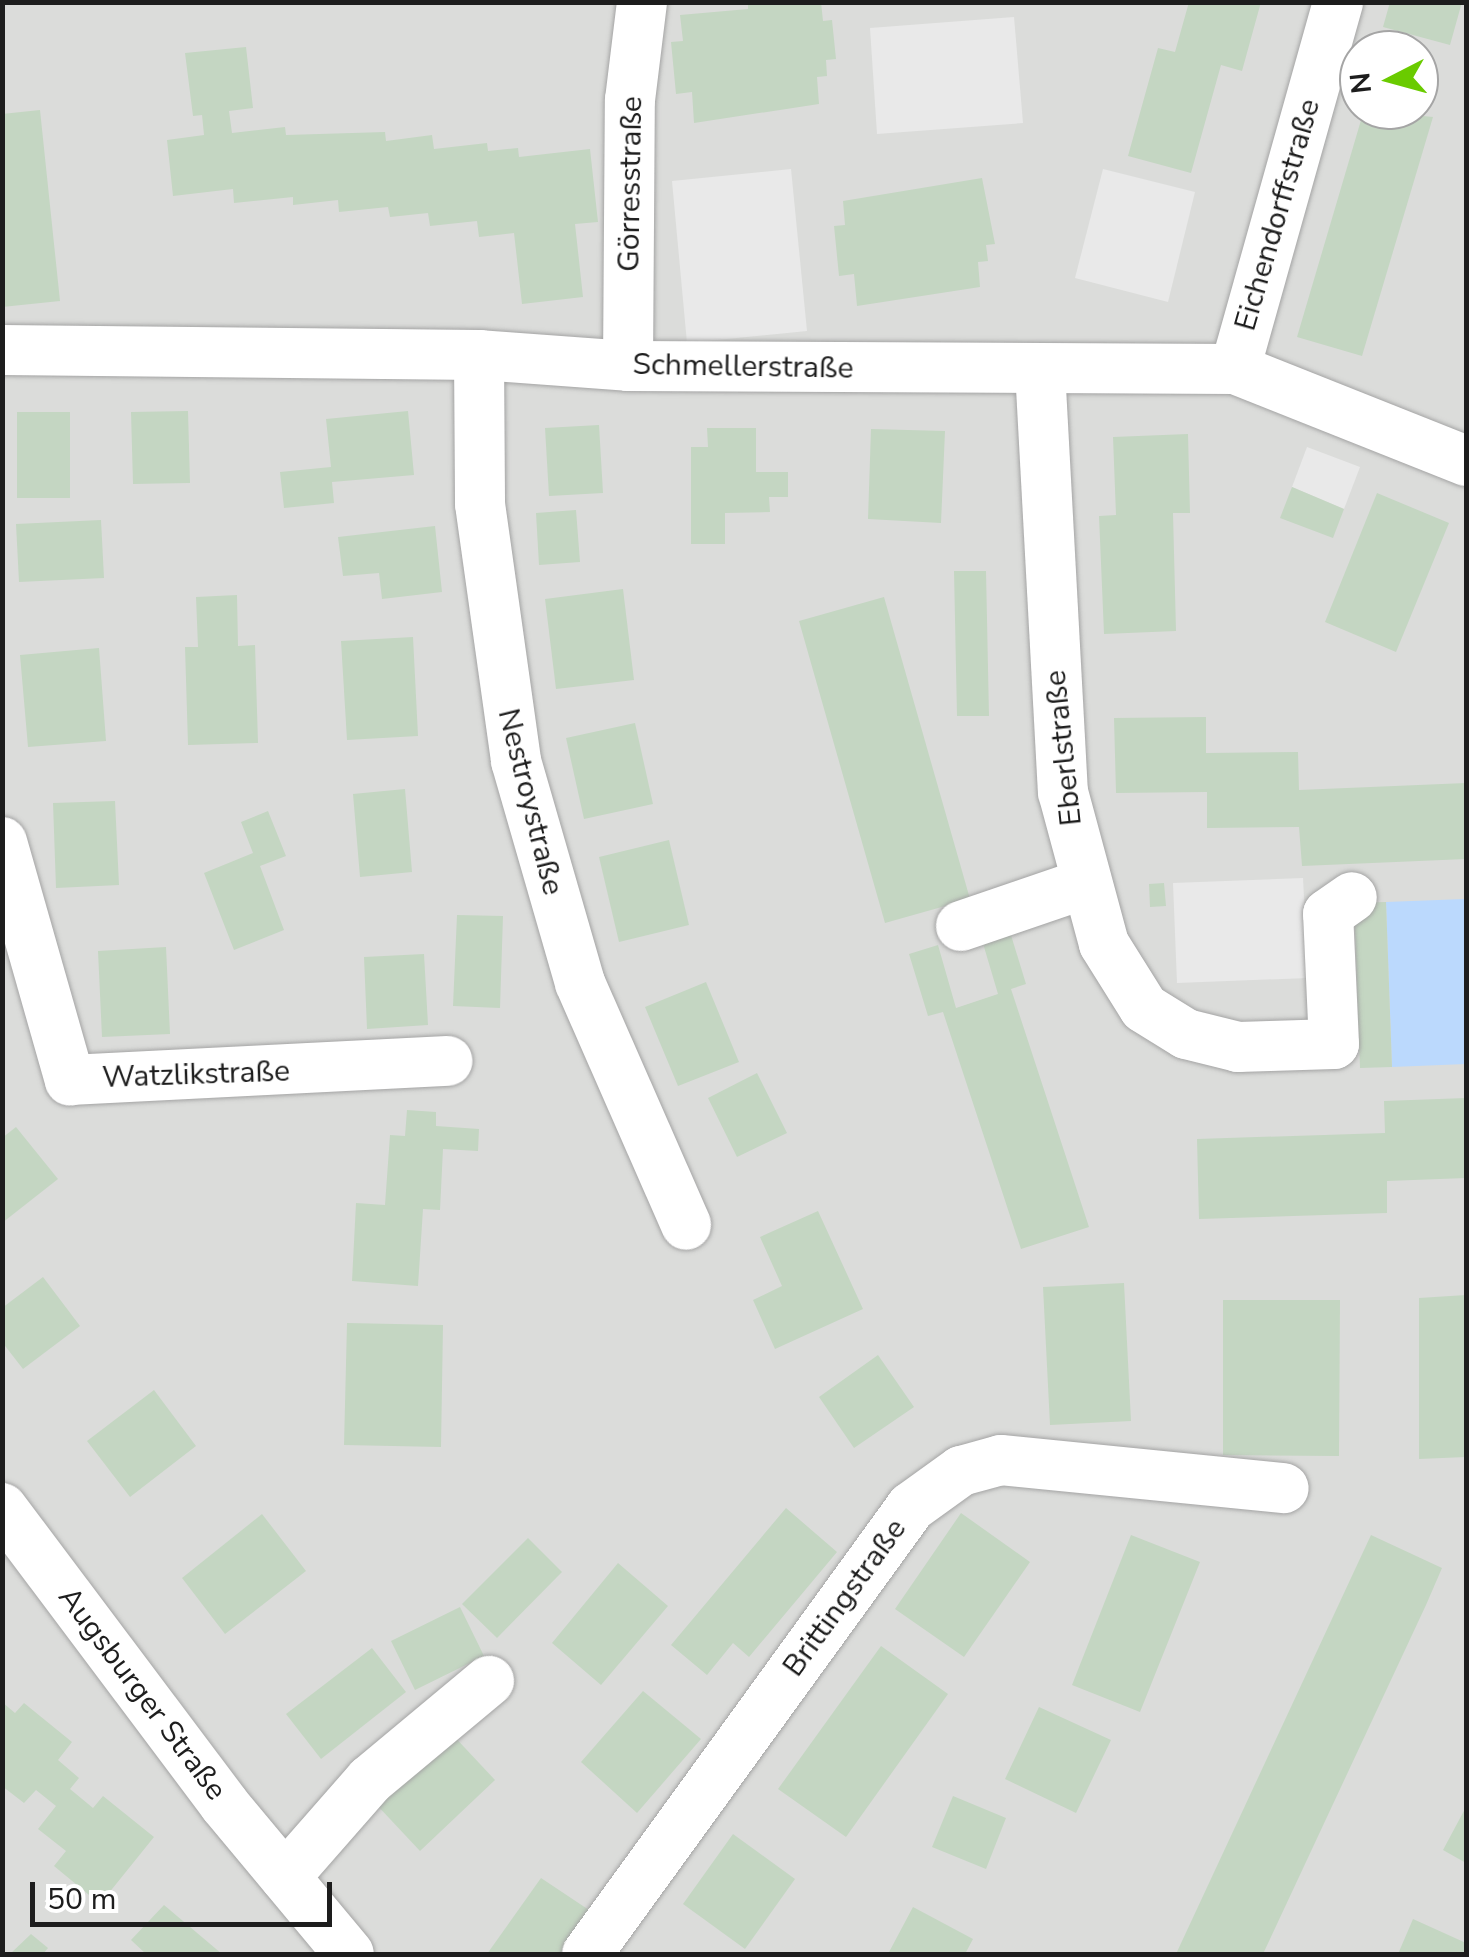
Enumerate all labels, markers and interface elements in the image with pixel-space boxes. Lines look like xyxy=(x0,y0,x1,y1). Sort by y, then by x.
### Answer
north arrow xyxy=(1339,30,1439,130)
text: N xyxy=(1341,71,1381,95)
street label: Eichendorffstraße xyxy=(1228,95,1328,335)
street label: Görresstraße xyxy=(611,96,651,272)
street label: Schmellerstraße xyxy=(632,347,854,387)
street label: Eberlstraße xyxy=(1038,669,1090,827)
street label: Nestroystraße xyxy=(489,705,571,899)
street label: Watzlikstraße xyxy=(101,1054,291,1096)
street label: Brittingstraße xyxy=(776,1512,914,1684)
street label: Augsburger Straße xyxy=(50,1580,234,1808)
scale bar xyxy=(35,1862,338,1924)
text: 50 m xyxy=(47,1879,116,1920)

